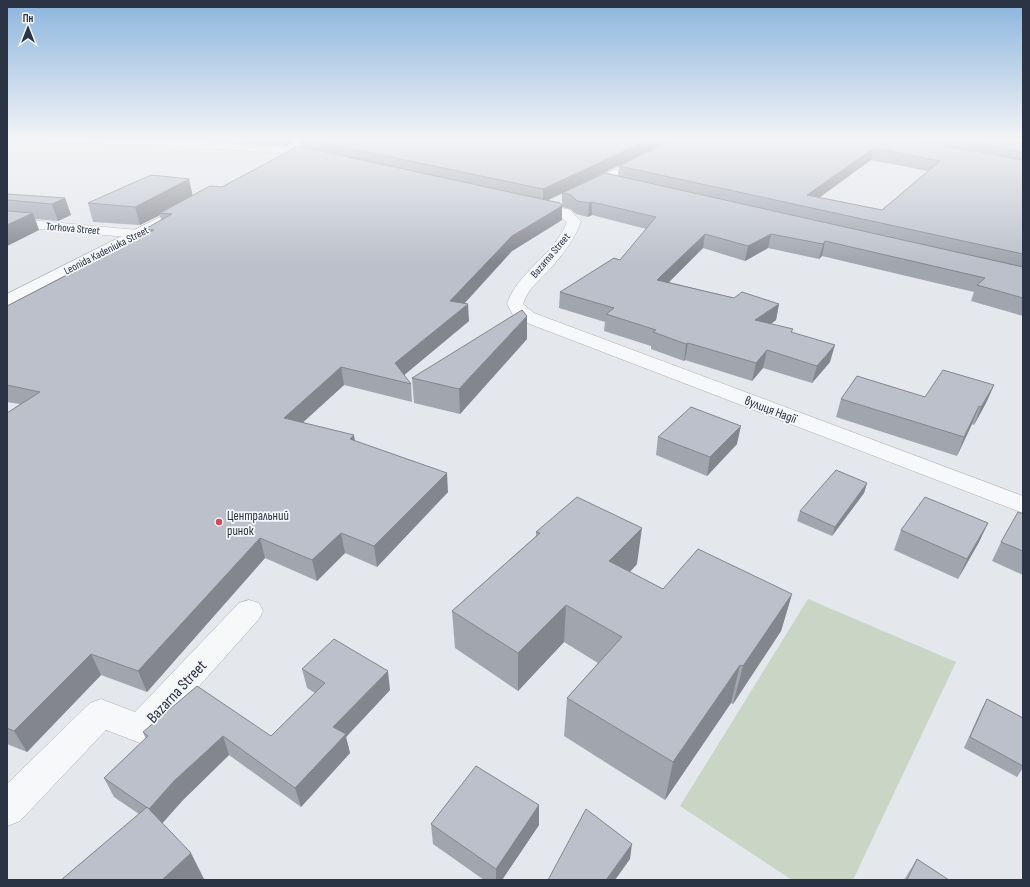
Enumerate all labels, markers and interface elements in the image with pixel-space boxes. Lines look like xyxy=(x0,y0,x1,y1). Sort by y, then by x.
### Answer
north arrow xyxy=(8,8,48,48)
text: Пн xyxy=(23,12,34,25)
street label: Torhova Street xyxy=(46,220,101,237)
street label: Leonida Kadeniuka Street xyxy=(62,223,151,277)
street label: Bazarna Street xyxy=(528,230,573,280)
street label: вулиця Надії xyxy=(742,393,800,427)
place label: Центральний ринок xyxy=(227,508,289,539)
marker: Центральний ринок xyxy=(214,517,224,527)
street label: Bazarna Street xyxy=(143,657,211,727)

